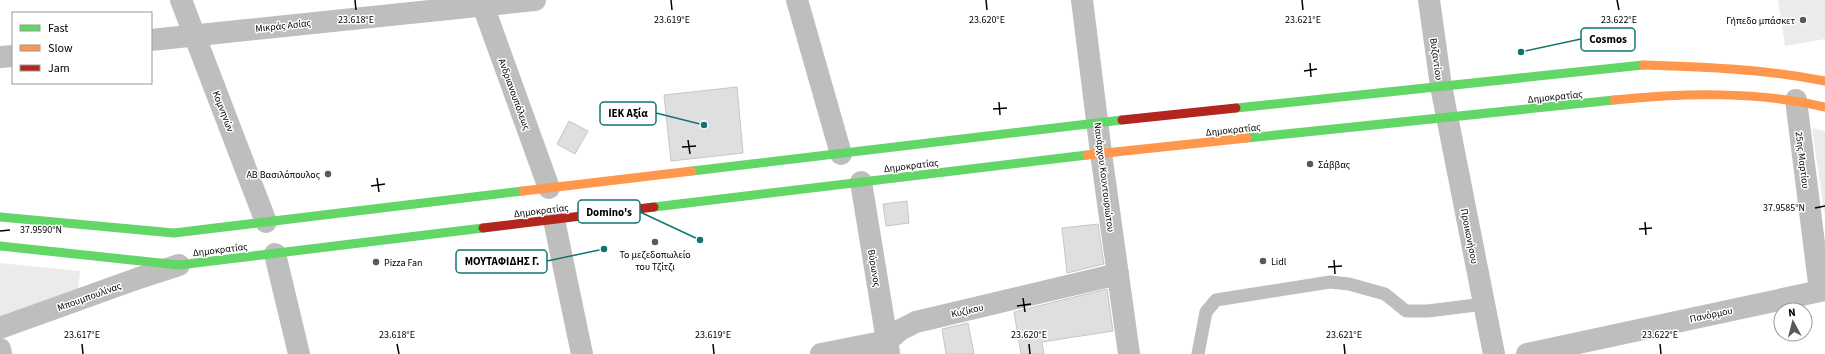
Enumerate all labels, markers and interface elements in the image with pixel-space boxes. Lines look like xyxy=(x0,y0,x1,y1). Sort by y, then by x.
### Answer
legend xyxy=(12,12,152,84)
text: 23.618°E xyxy=(338,13,374,27)
text: 23.619°E xyxy=(654,13,690,27)
text: 23.620°E xyxy=(969,13,1005,27)
text: 23.621°E xyxy=(1285,13,1321,27)
text: 23.622°E xyxy=(1601,13,1637,27)
place label: Γήπεδο μπάσκετ xyxy=(1726,14,1795,28)
marker: Γήπεδο μπάσκετ xyxy=(1798,15,1808,25)
street label: Μικράς Ασίας xyxy=(255,16,312,36)
text: Fast xyxy=(48,20,68,37)
callout: Cosmos xyxy=(1581,28,1635,51)
text: Cosmos xyxy=(1589,32,1627,47)
street label: Βυζαντίου xyxy=(1426,37,1446,81)
text: Slow xyxy=(48,40,73,57)
street label: Ανδριανουπόλεως xyxy=(495,57,534,133)
text: Jam xyxy=(48,60,70,77)
street label: Δημοκρατίας xyxy=(1527,87,1584,107)
street label: Κομνηνών xyxy=(209,89,237,134)
callout: ΙΕΚ Αξία xyxy=(600,102,656,125)
text: ΙΕΚ Αξία xyxy=(608,106,648,121)
street label: Δημοκρατίας xyxy=(1205,120,1262,140)
street label: Ναυάρχου Κουντουριώτου xyxy=(1090,121,1118,233)
street label: 25ης Μαρτίου xyxy=(1792,131,1812,189)
street label: Δημοκρατίας xyxy=(883,156,940,176)
place label: Σάββας xyxy=(1318,158,1351,172)
marker: Σάββας xyxy=(1305,159,1315,169)
place label: ΑΒ Βασιλόπουλος xyxy=(246,168,321,182)
marker: ΑΒ Βασιλόπουλος xyxy=(323,169,333,179)
callout: Domino's xyxy=(578,200,640,223)
street label: Δημοκρατίας xyxy=(513,201,570,221)
text: 37.9585°N xyxy=(1763,201,1805,215)
text: Domino's xyxy=(586,205,632,220)
street label: Προικονήσου xyxy=(1457,207,1481,265)
text: 37.9590°N xyxy=(20,223,62,237)
marker: Το μεζεδοπωλείο του Τζίτζι xyxy=(650,237,660,247)
street label: Δημοκρατίας xyxy=(192,240,249,260)
place label: Το μεζεδοπωλείο του Τζίτζι xyxy=(619,248,691,274)
street label: Βύρωνος xyxy=(864,248,884,289)
callout: ΜΟΥΤΑΦΙΔΗΣ Γ. xyxy=(456,250,547,273)
text: ΜΟΥΤΑΦΙΔΗΣ Γ. xyxy=(465,254,539,269)
place label: Lidl xyxy=(1271,255,1287,269)
place label: Pizza Fan xyxy=(384,256,423,270)
marker: Lidl xyxy=(1258,256,1268,266)
marker: Pizza Fan xyxy=(371,257,381,267)
street label: Μπουμπουλίνας xyxy=(55,279,124,315)
street label: Κυζίκου xyxy=(950,300,985,321)
north arrow xyxy=(1773,302,1813,342)
street label: Πανόρμου xyxy=(1689,304,1734,326)
text: N xyxy=(1787,305,1796,320)
text: 23.617°E xyxy=(64,328,100,342)
text: 23.618°E xyxy=(379,328,415,342)
text: 23.619°E xyxy=(695,328,731,342)
text: 23.620°E xyxy=(1011,328,1047,342)
text: 23.621°E xyxy=(1326,328,1362,342)
text: 23.622°E xyxy=(1642,328,1678,342)

